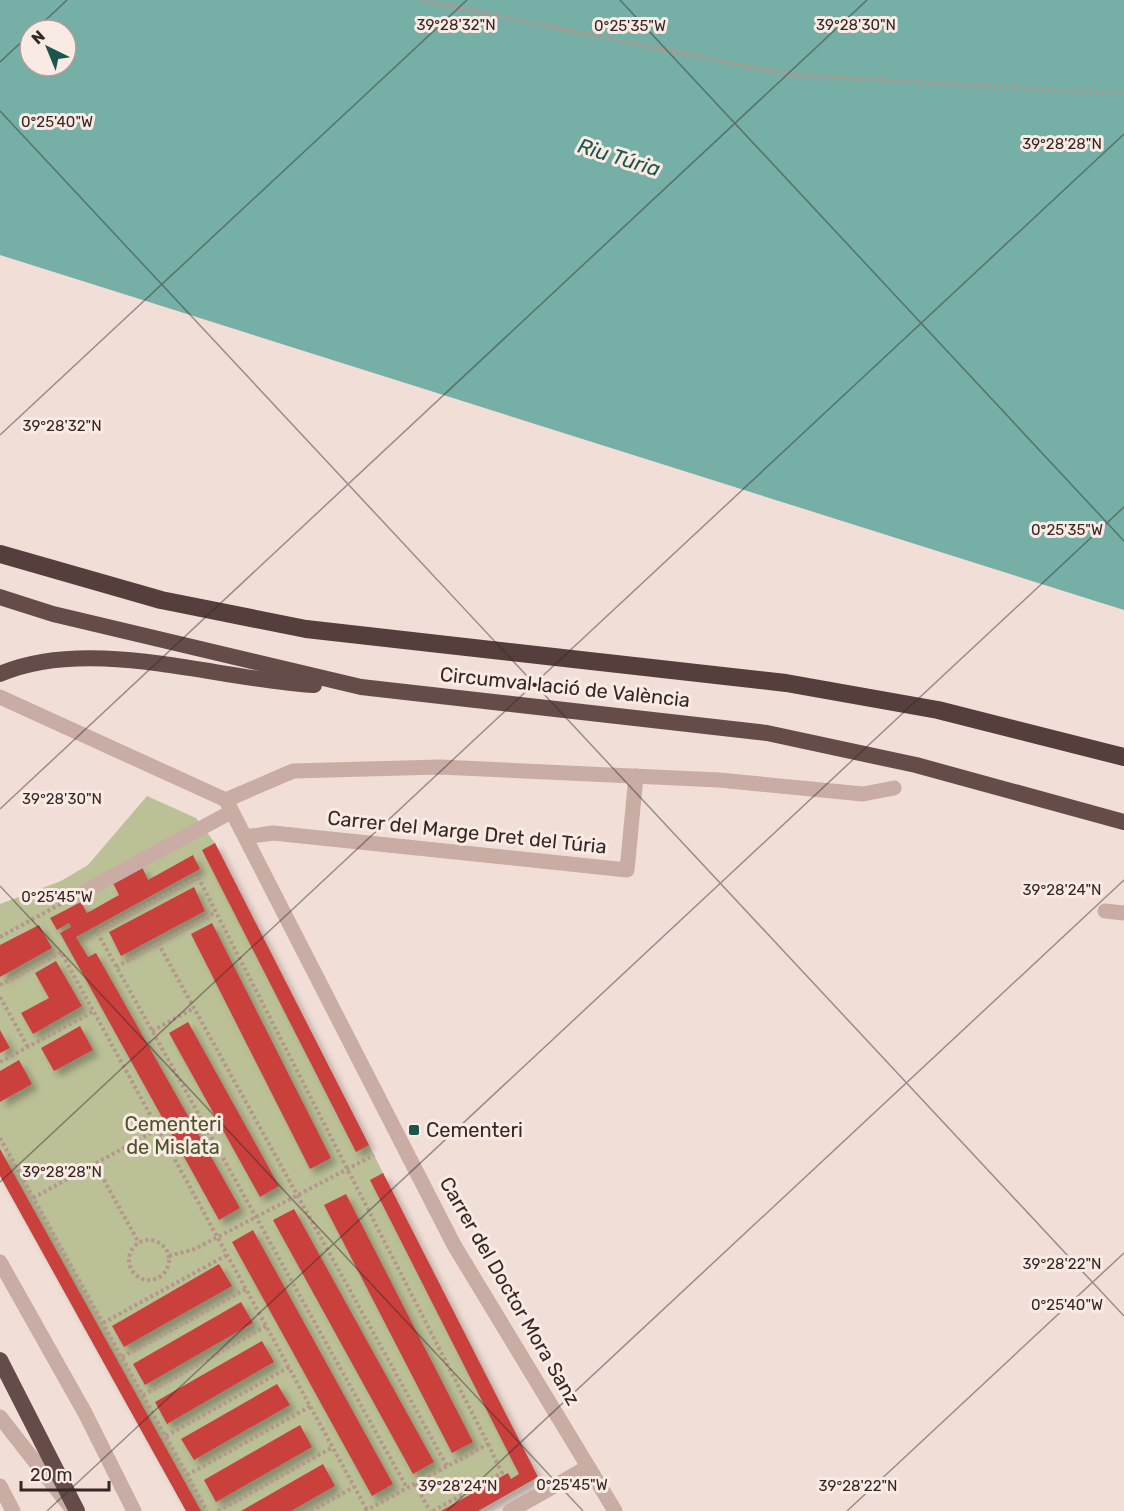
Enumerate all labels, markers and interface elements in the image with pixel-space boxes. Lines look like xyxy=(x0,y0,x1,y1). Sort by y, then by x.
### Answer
text: 39°28'32"N xyxy=(416,16,496,34)
text: 39°28'30"N xyxy=(816,16,896,34)
text: 0°25'35"W xyxy=(594,17,666,35)
north arrow xyxy=(18,18,78,78)
text: N xyxy=(27,27,49,48)
text: 0°25'40"W xyxy=(21,113,93,131)
water label: Riu Túria xyxy=(575,133,663,181)
text: 39°28'28"N xyxy=(1022,135,1102,153)
text: 39°28'32"N xyxy=(22,417,102,435)
text: 0°25'35"W xyxy=(1031,521,1103,539)
street label: Circumval·lació de València xyxy=(439,662,691,712)
text: 39°28'30"N xyxy=(22,790,102,808)
street label: Carrer del Marge Dret del Túria xyxy=(326,805,608,859)
text: 39°28'24"N xyxy=(1022,881,1102,899)
text: 0°25'45"W xyxy=(21,888,93,906)
park label: Cementeri de Mislata xyxy=(125,1112,221,1159)
place label: Cementeri xyxy=(426,1118,523,1142)
marker: Cementeri xyxy=(407,1123,421,1137)
text: 39°28'28"N xyxy=(22,1163,102,1181)
street label: Carrer del Doctor Mora Sanz xyxy=(435,1173,585,1409)
text: 39°28'22"N xyxy=(1023,1255,1102,1273)
text: 0°25'40"W xyxy=(1031,1296,1103,1314)
scale bar xyxy=(21,1454,110,1492)
text: 20 m xyxy=(30,1464,72,1486)
text: 0°25'45"W xyxy=(536,1476,608,1494)
text: 39°28'24"N xyxy=(418,1477,498,1495)
text: 39°28'22"N xyxy=(819,1477,898,1495)

